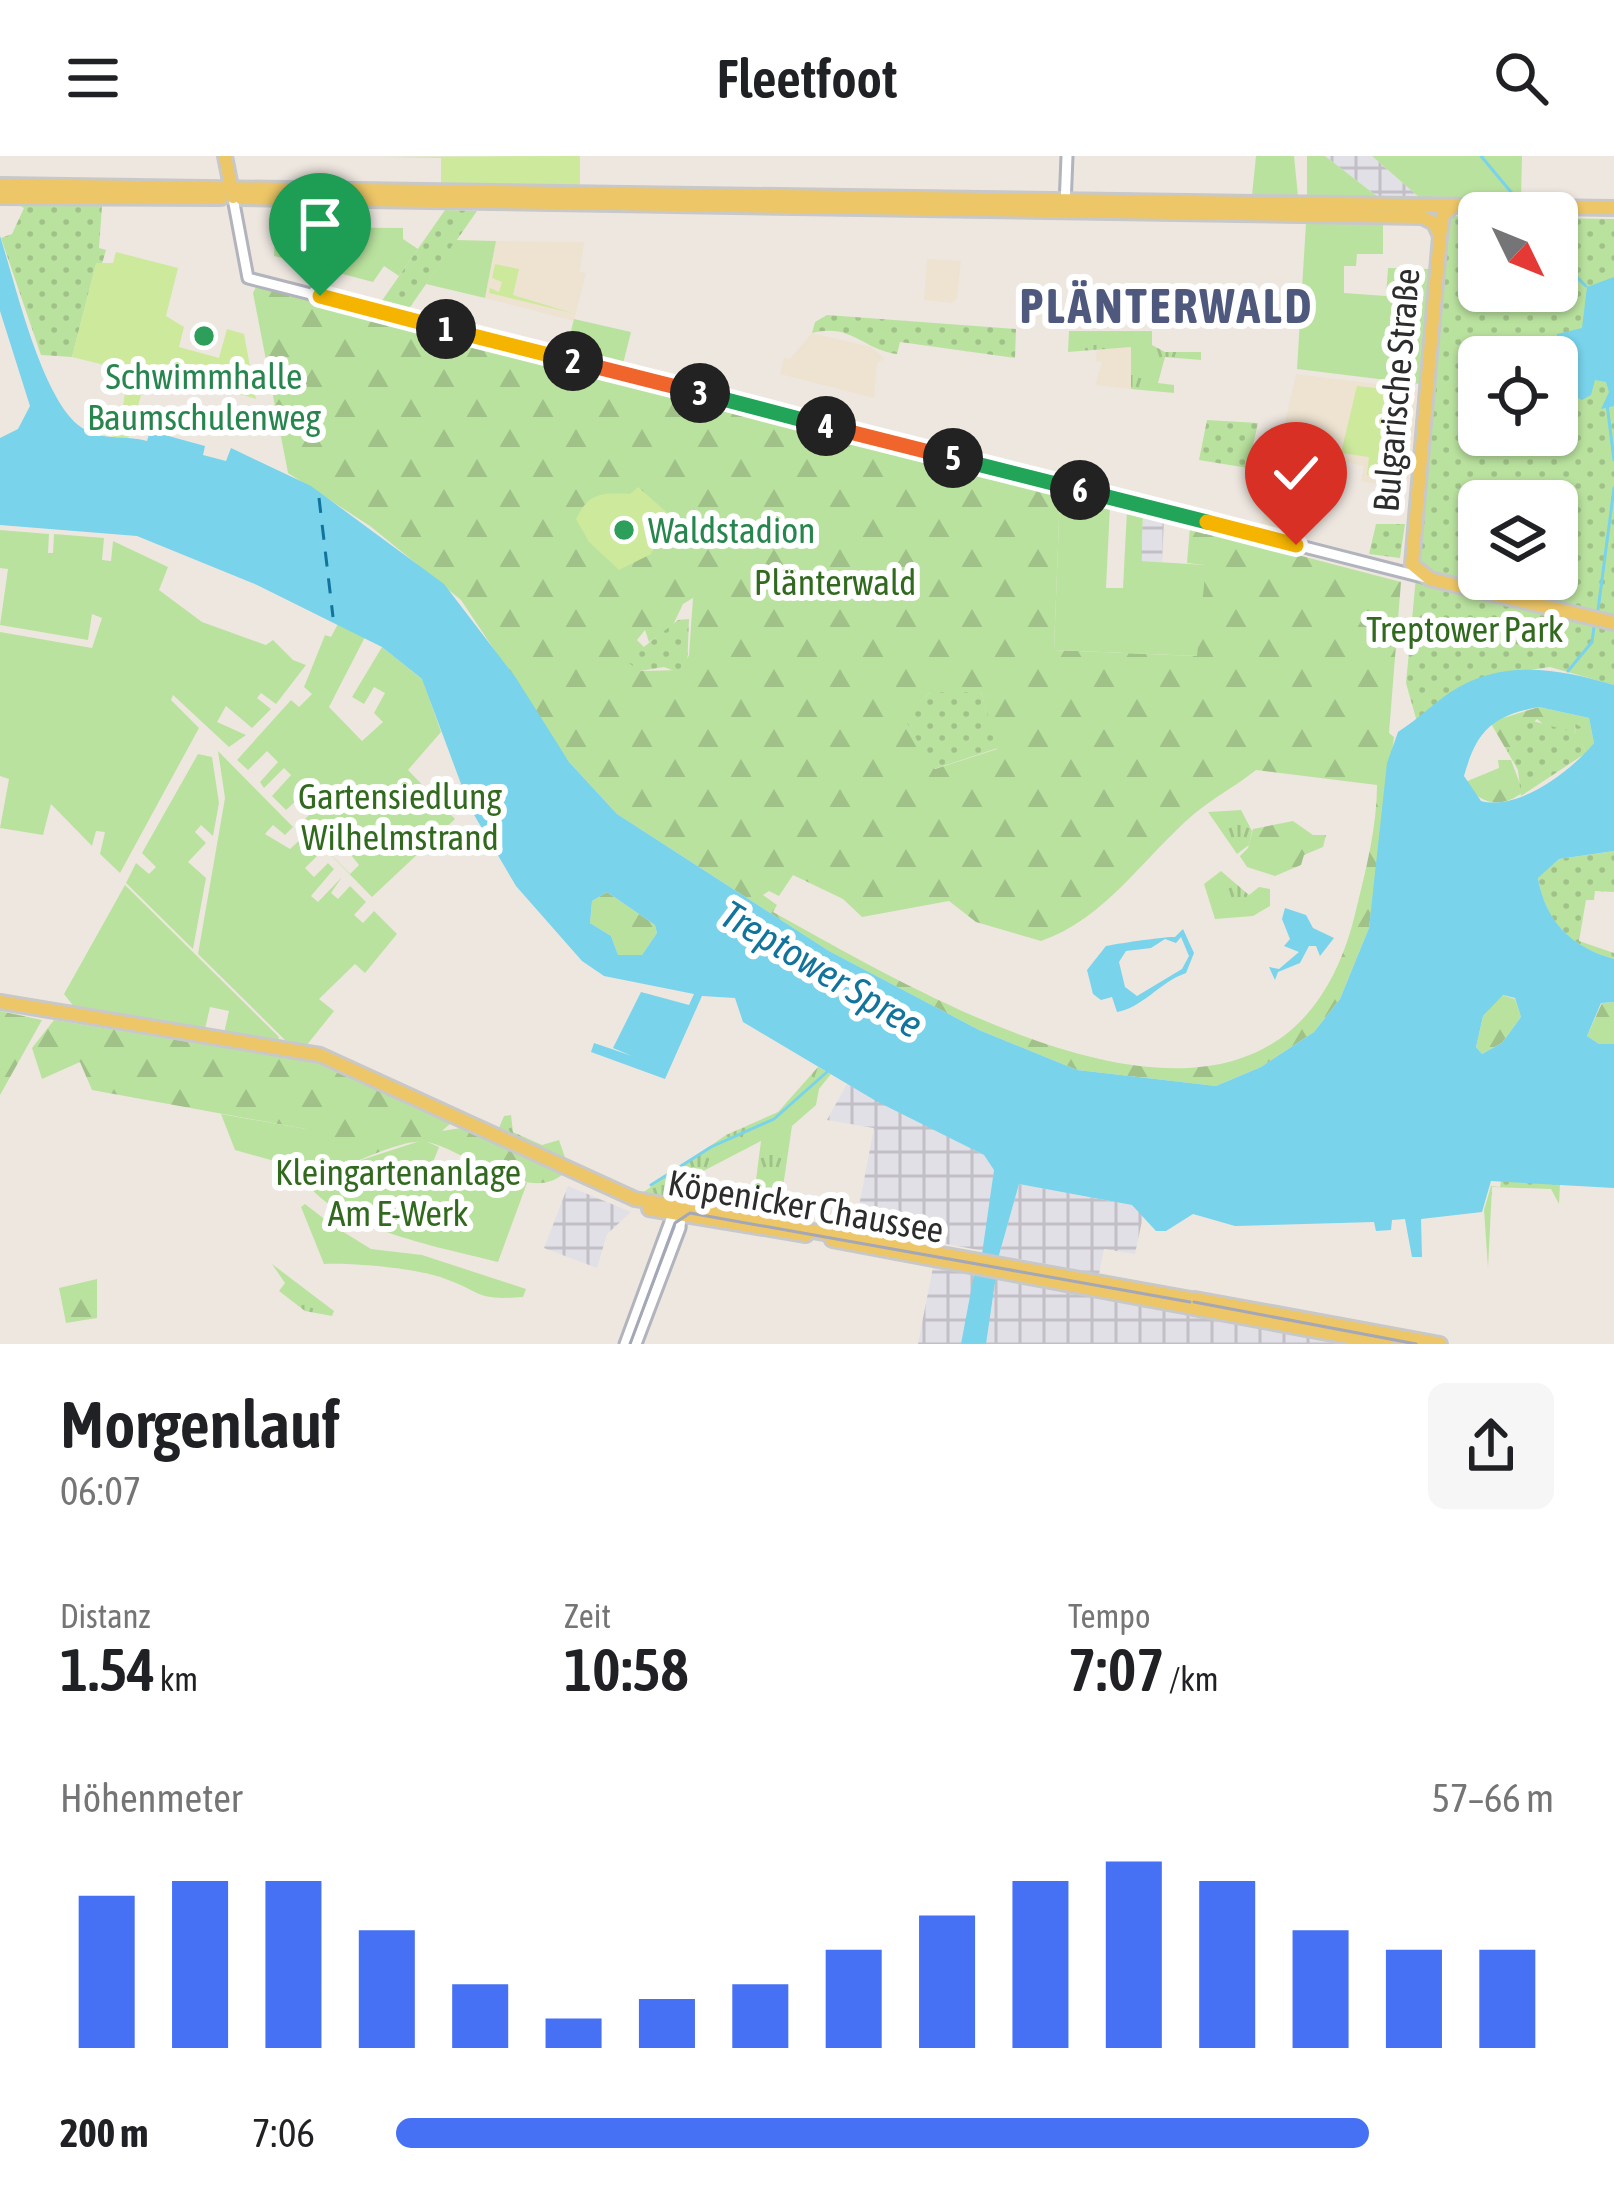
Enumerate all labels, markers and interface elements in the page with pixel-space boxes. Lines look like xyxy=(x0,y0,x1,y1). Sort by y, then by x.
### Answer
icon: menu xyxy=(60,45,126,111)
icon: search xyxy=(1488,45,1554,111)
text: Fleetfoot xyxy=(716,48,898,109)
pin xyxy=(269,173,371,296)
icon: arrive xyxy=(287,191,353,257)
north arrow xyxy=(1458,192,1578,312)
map controls xyxy=(1458,192,1578,600)
street label: Bulgarische Straße xyxy=(1364,267,1428,513)
district label: PLÄNTERWALD xyxy=(1020,278,1314,333)
pin: 1 xyxy=(416,299,476,359)
text: 1 xyxy=(438,310,454,348)
marker: Schwimmhalle Baumschulenweg xyxy=(191,323,217,349)
pin: 2 xyxy=(543,331,603,391)
button: locate xyxy=(1458,336,1578,456)
text: 2 xyxy=(565,342,581,380)
place label: Schwimmhalle Baumschulenweg xyxy=(87,355,321,438)
pin: 3 xyxy=(670,363,730,423)
text: 3 xyxy=(692,374,708,412)
pin: 4 xyxy=(796,396,856,456)
text: 4 xyxy=(818,407,834,445)
pin xyxy=(1245,422,1347,545)
pin: 5 xyxy=(923,428,983,488)
text: 5 xyxy=(945,439,961,477)
icon: check xyxy=(1263,440,1329,506)
pin: 6 xyxy=(1050,460,1110,520)
text: 6 xyxy=(1072,471,1088,509)
button: layers xyxy=(1458,480,1578,600)
place label: Waldstadion xyxy=(648,509,816,551)
marker: Waldstadion xyxy=(611,517,637,543)
park label: Plänterwald xyxy=(754,561,916,603)
park label: Treptower Park xyxy=(1366,608,1564,650)
park label: Gartensiedlung Wilhelmstrand xyxy=(298,775,503,858)
water label: Treptower Spree xyxy=(713,892,931,1046)
park label: Kleingartenanlage Am E-Werk xyxy=(275,1151,521,1234)
street label: Köpenicker Chaussee xyxy=(665,1161,947,1251)
button: share xyxy=(1428,1383,1554,1509)
text: Morgenlauf xyxy=(60,1386,340,1462)
text: 06:07 xyxy=(60,1469,141,1513)
text: Distanz xyxy=(60,1597,150,1635)
text: Zeit xyxy=(564,1597,611,1635)
text: Tempo xyxy=(1068,1597,1150,1635)
text: 1.54 xyxy=(60,1635,155,1704)
text: 10:58 xyxy=(564,1635,689,1704)
text: 7:07 xyxy=(1068,1635,1164,1704)
text: km xyxy=(155,1660,198,1698)
text: /km xyxy=(1164,1660,1218,1698)
text: Höhenmeter xyxy=(60,1776,242,1820)
text: 57–66 m xyxy=(1432,1776,1554,1820)
text: 200 m xyxy=(60,2111,148,2155)
text: 7:06 xyxy=(252,2111,315,2155)

